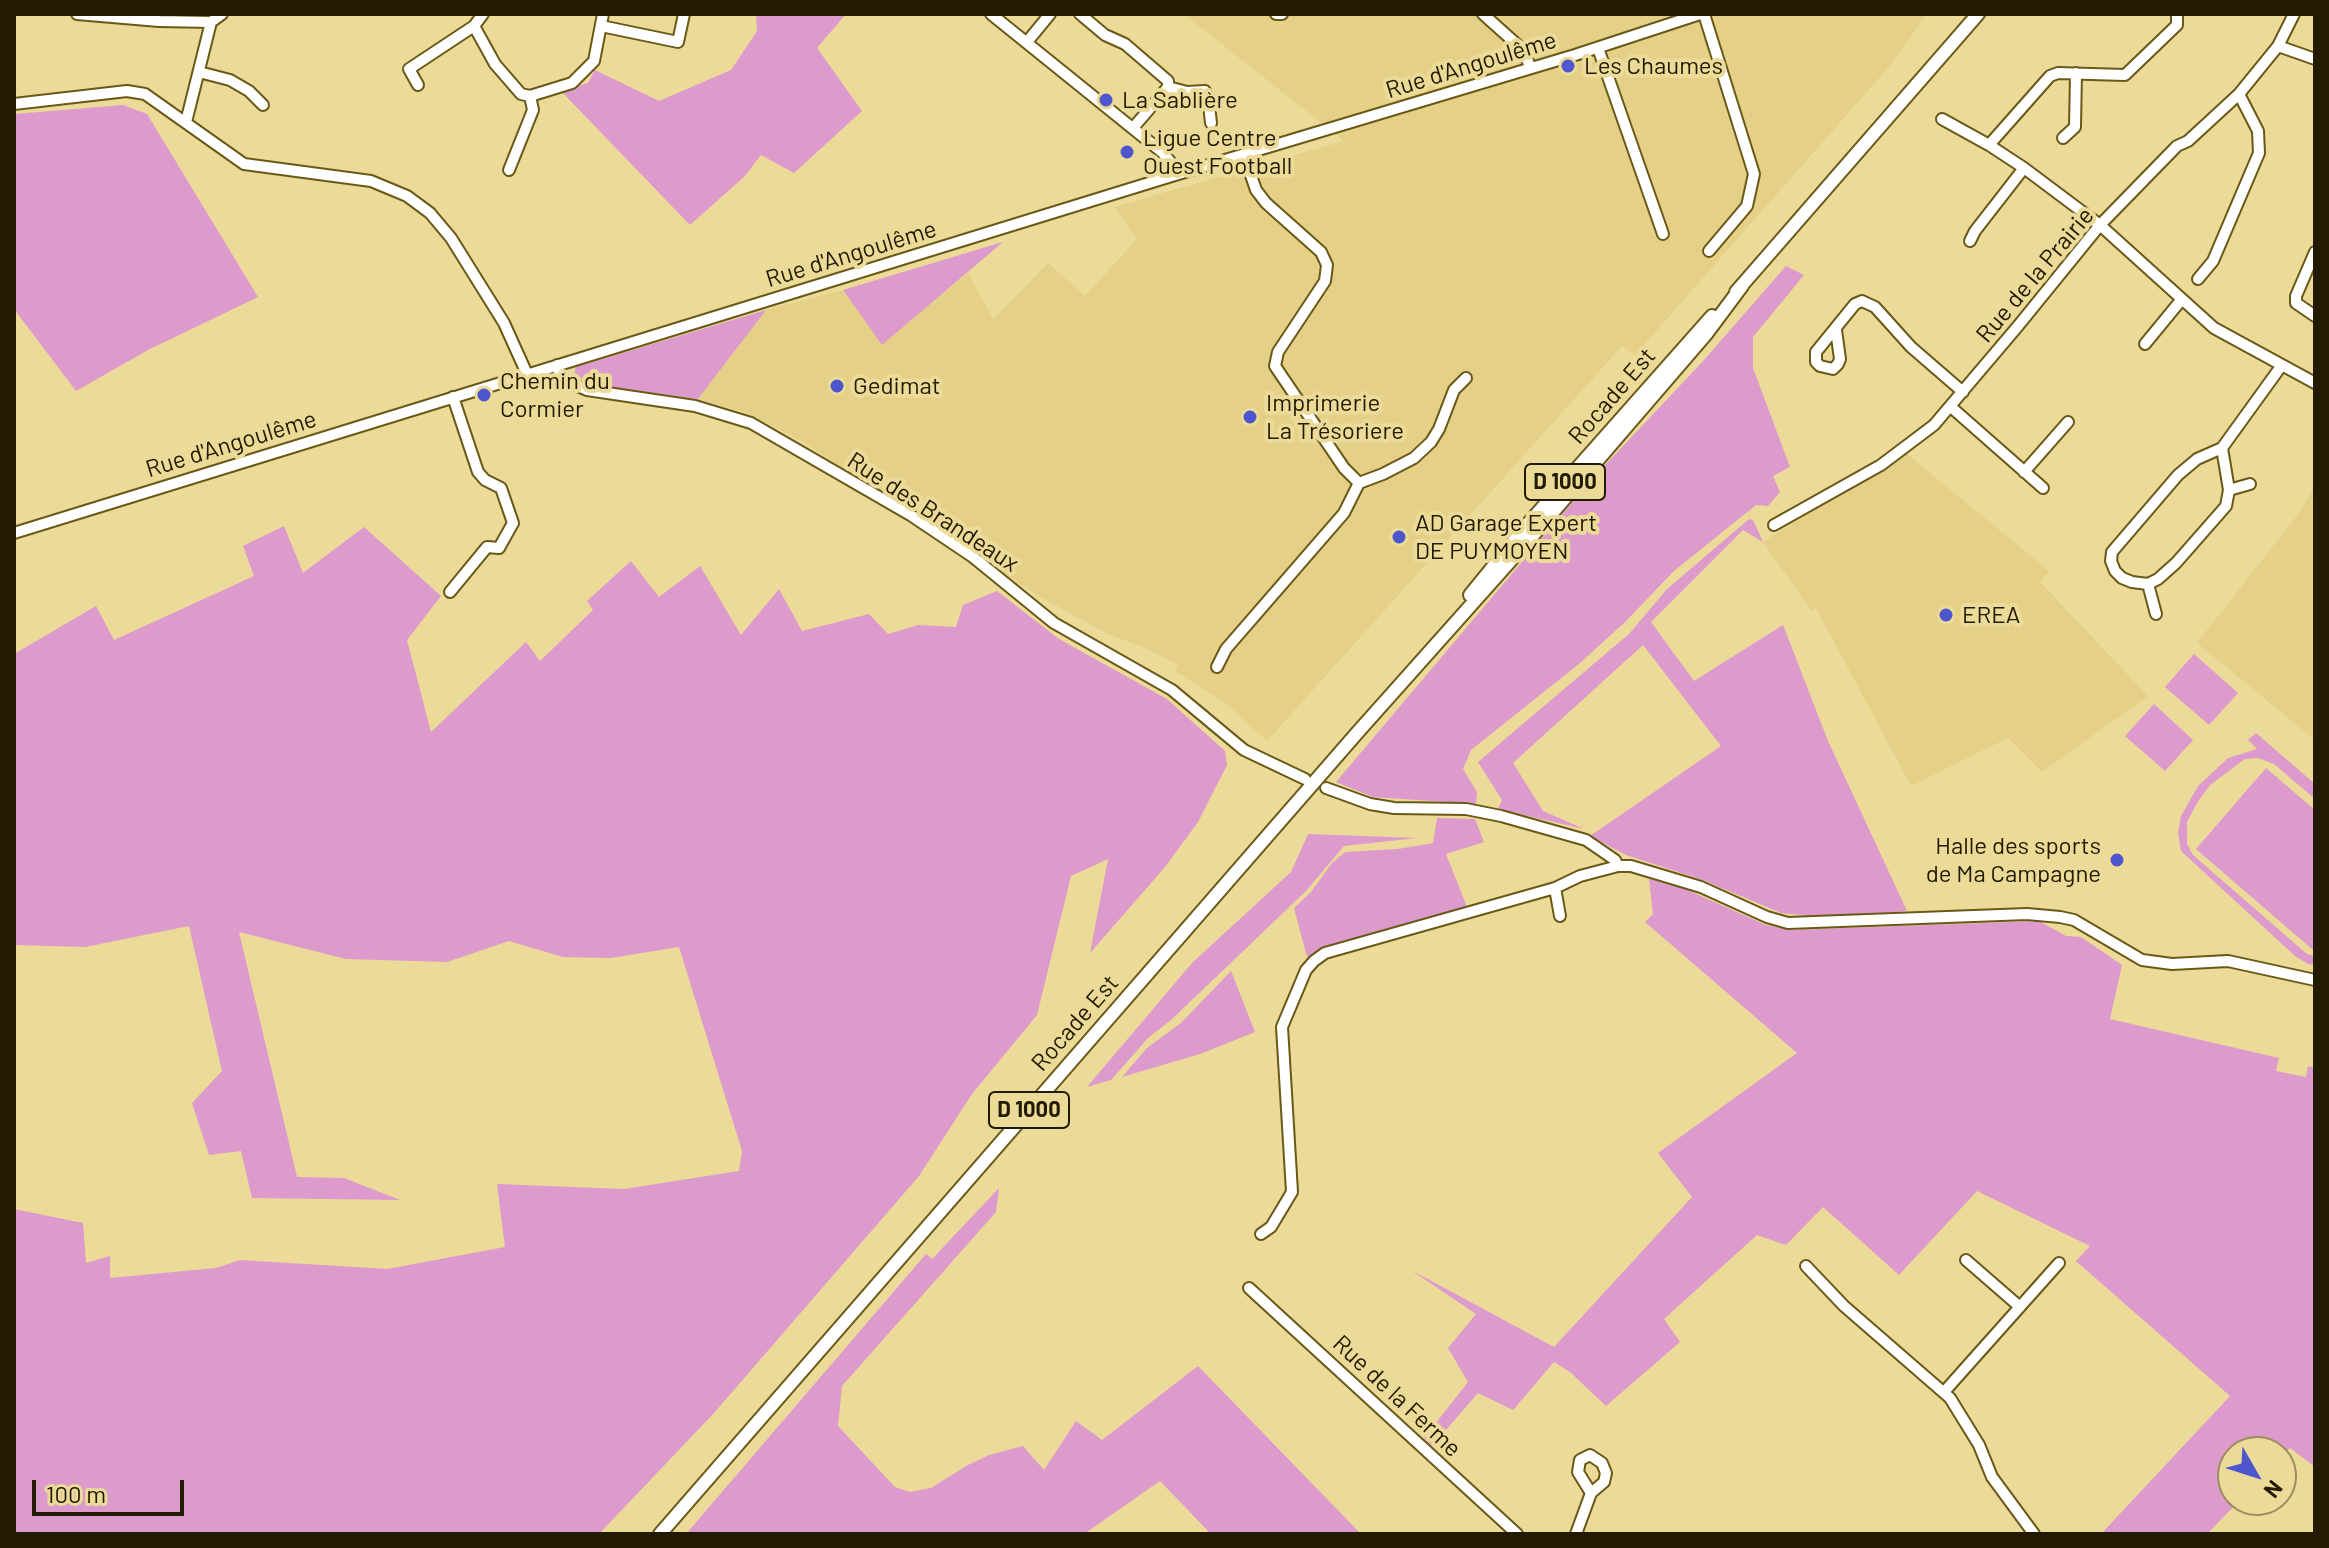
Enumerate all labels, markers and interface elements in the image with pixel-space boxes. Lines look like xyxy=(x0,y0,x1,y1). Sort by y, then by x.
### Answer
street label: Rue d'Angoulême xyxy=(1382,25,1560,105)
place label: Les Chaumes xyxy=(1584,52,1723,80)
marker: Les Chaumes xyxy=(1559,57,1577,75)
place label: La Sablière xyxy=(1122,86,1238,114)
marker: La Sablière xyxy=(1097,91,1115,109)
place label: Ligue Centre Ouest Football xyxy=(1143,124,1292,180)
marker: Ligue Centre Ouest Football xyxy=(1118,143,1136,161)
street label: Rue de la Prairie xyxy=(1970,202,2100,348)
street label: Rue d'Angoulême xyxy=(762,214,940,294)
street label: Rocade Est xyxy=(1562,342,1662,450)
place label: Chemin du Cormier xyxy=(500,367,610,423)
place label: Gedimat xyxy=(853,372,940,400)
marker: Gedimat xyxy=(828,377,846,395)
marker: Chemin du Cormier xyxy=(475,386,493,404)
place label: Imprimerie La Trésoriere xyxy=(1266,389,1404,445)
street label: Rue d'Angoulême xyxy=(142,404,320,484)
marker: Imprimerie La Trésoriere xyxy=(1241,408,1259,426)
street label: Rue des Brandeaux xyxy=(842,446,1024,578)
road number: D 1000 xyxy=(1525,464,1605,500)
place label: AD Garage Expert DE PUYMOYEN xyxy=(1415,509,1597,565)
marker: AD Garage Expert DE PUYMOYEN xyxy=(1390,528,1408,546)
place label: EREA xyxy=(1962,601,2020,629)
marker: EREA xyxy=(1937,606,1955,624)
place label: Halle des sports de Ma Campagne xyxy=(1926,832,2101,888)
marker: Halle des sports de Ma Campagne xyxy=(2108,851,2126,869)
street label: Rocade Est xyxy=(1025,969,1125,1077)
road number: D 1000 xyxy=(989,1092,1069,1128)
street label: Rue de la Ferme xyxy=(1327,1329,1467,1463)
north arrow xyxy=(2217,1436,2297,1516)
scale bar xyxy=(36,1464,188,1514)
text: N xyxy=(2259,1476,2289,1504)
text: 100 m xyxy=(46,1479,106,1508)

